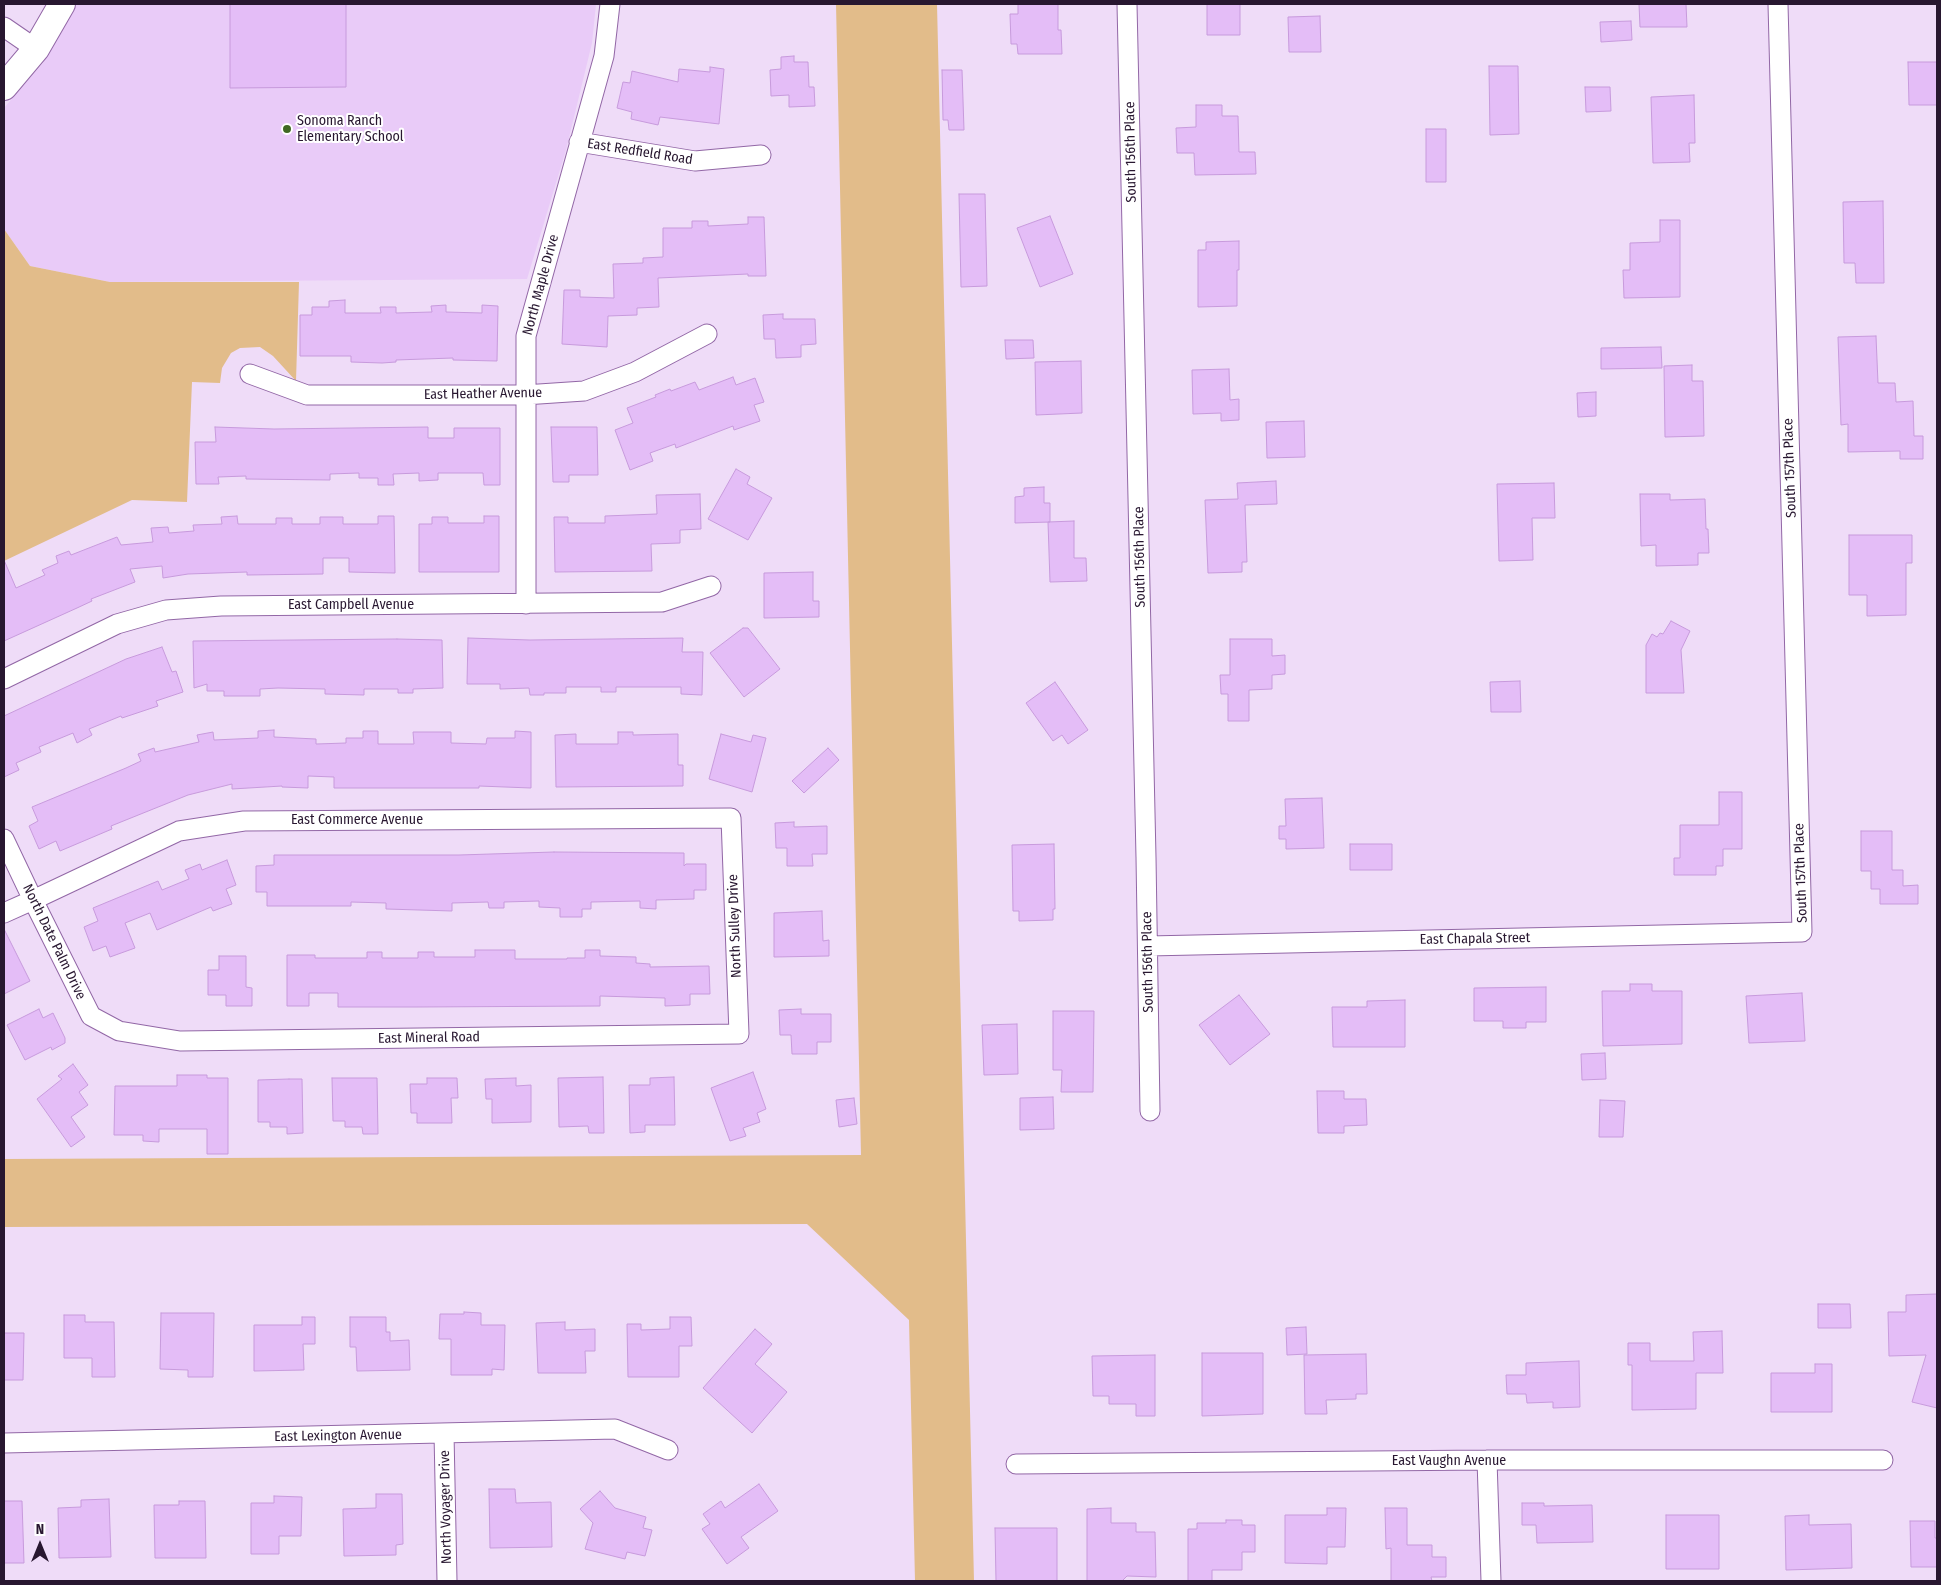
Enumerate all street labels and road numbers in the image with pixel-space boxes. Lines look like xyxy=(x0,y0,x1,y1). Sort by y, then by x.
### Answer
street label: South 156th Place xyxy=(1122,101,1140,203)
street label: East Redfield Road xyxy=(586,135,694,169)
street label: North Maple Drive xyxy=(519,233,563,337)
street label: East Heather Avenue xyxy=(424,385,542,403)
street label: South 157th Place xyxy=(1780,418,1800,518)
street label: South 156th Place xyxy=(1131,506,1149,608)
street label: East Campbell Avenue xyxy=(288,597,414,613)
street label: East Commerce Avenue xyxy=(291,812,423,828)
street label: South 157th Place xyxy=(1791,823,1811,923)
street label: North Sulley Drive xyxy=(725,874,745,978)
street label: North Date Palm Drive xyxy=(19,882,89,1002)
street label: South 156th Place xyxy=(1139,911,1157,1013)
street label: East Chapala Street xyxy=(1420,930,1530,948)
street label: East Mineral Road xyxy=(378,1029,480,1047)
street label: East Lexington Avenue xyxy=(274,1426,402,1446)
street label: North Voyager Drive xyxy=(437,1450,455,1564)
street label: East Vaughn Avenue xyxy=(1392,1453,1506,1469)

